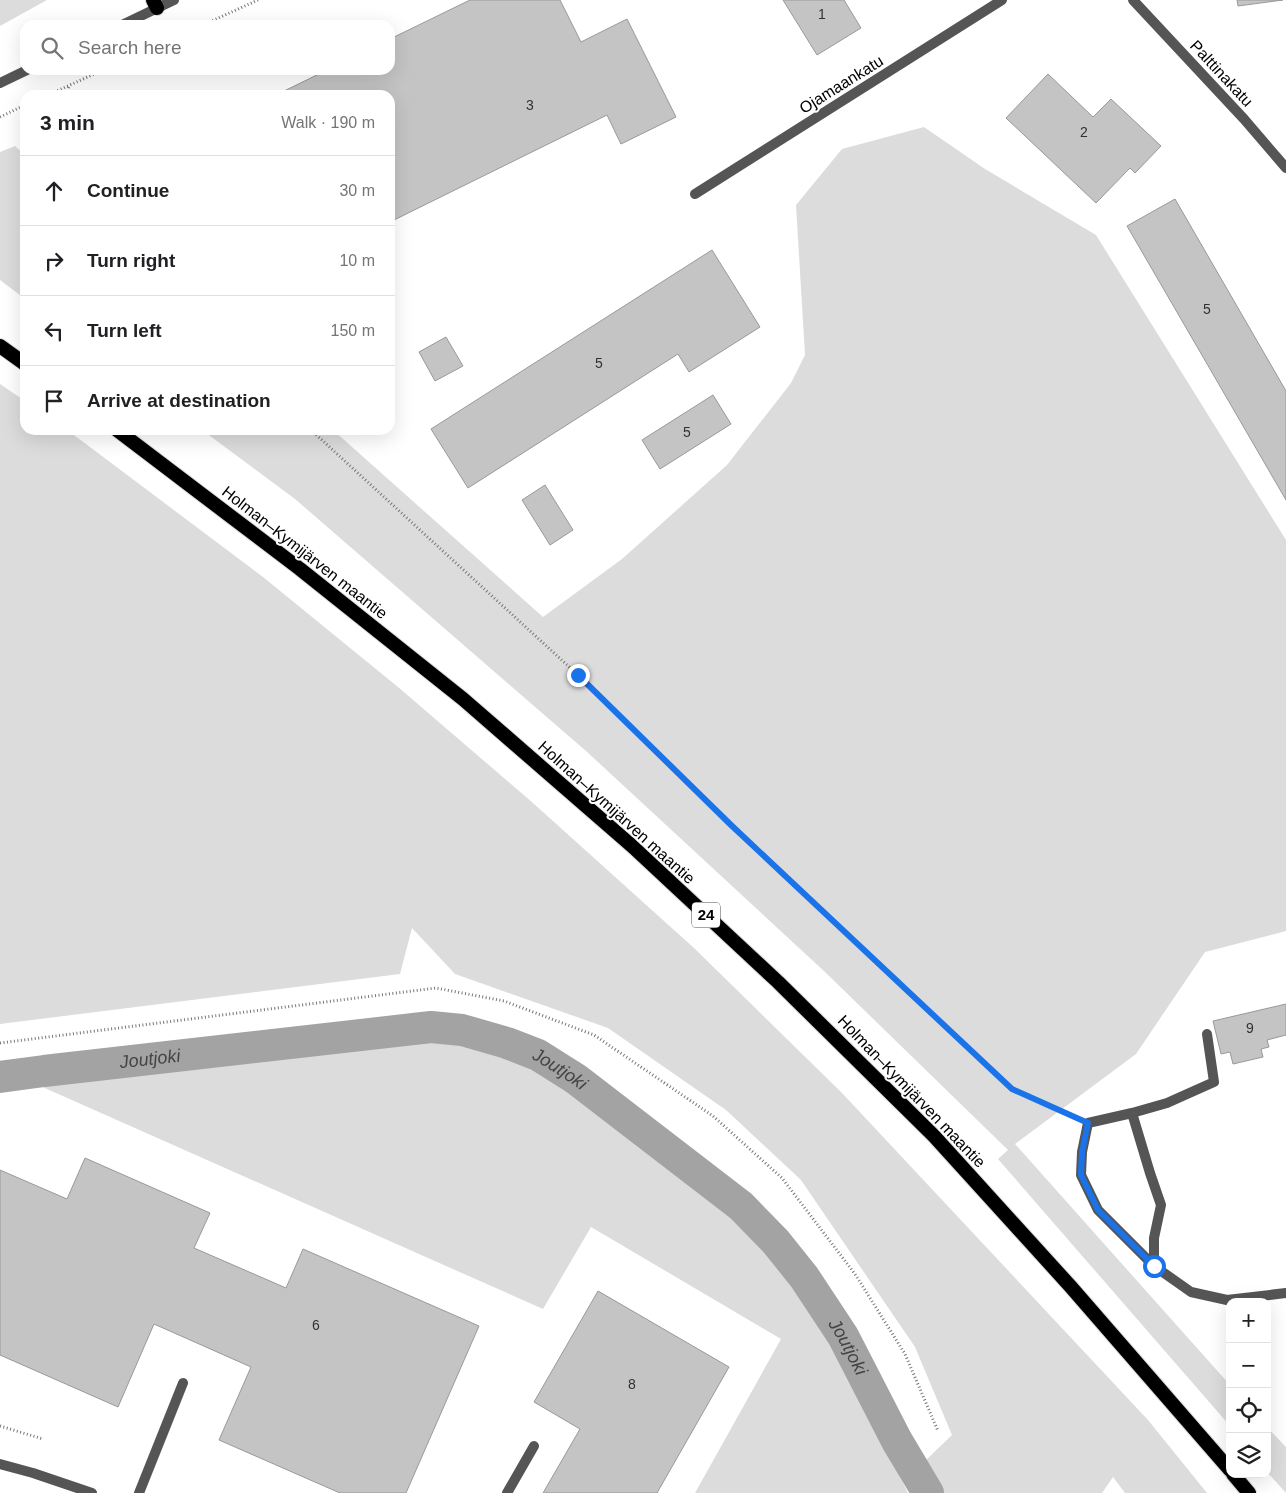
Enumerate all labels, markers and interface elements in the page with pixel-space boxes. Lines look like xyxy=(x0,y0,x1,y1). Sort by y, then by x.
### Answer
house number: 1 xyxy=(818,6,826,22)
search box xyxy=(20,20,395,75)
icon: search xyxy=(38,34,66,62)
text: Search here xyxy=(78,37,182,58)
street label: Palttinakatu xyxy=(1187,37,1256,110)
street label: Ojamaankatu xyxy=(796,52,886,117)
house number: 3 xyxy=(526,97,534,113)
text: 3 min xyxy=(40,111,95,134)
text: Walk · 190 m xyxy=(281,114,375,131)
house number: 2 xyxy=(1080,124,1088,140)
icon: ahead xyxy=(40,177,68,205)
text: Continue xyxy=(87,180,169,201)
text: 30 m xyxy=(339,182,375,199)
icon: right xyxy=(40,247,68,275)
text: Turn right xyxy=(87,250,175,271)
text: 10 m xyxy=(339,252,375,269)
house number: 5 xyxy=(1203,301,1211,317)
icon: left xyxy=(40,317,68,345)
text: Turn left xyxy=(87,320,162,341)
text: 150 m xyxy=(331,322,375,339)
house number: 5 xyxy=(595,355,603,371)
icon: arrive xyxy=(40,387,68,415)
text: Arrive at destination xyxy=(87,390,271,411)
house number: 5 xyxy=(683,424,691,440)
street label: Holman–Kymijärven maantie xyxy=(219,483,391,622)
route end xyxy=(567,664,590,687)
street label: Holman–Kymijärven maantie xyxy=(535,738,698,887)
road number: 24 xyxy=(692,902,720,928)
street label: Holman–Kymijärven maantie xyxy=(834,1012,989,1171)
house number: 9 xyxy=(1246,1020,1254,1036)
water label: Joutjoki xyxy=(529,1044,592,1095)
water label: Joutjoki xyxy=(117,1045,182,1072)
route start xyxy=(1143,1255,1166,1278)
map controls xyxy=(1226,1298,1271,1478)
button: + xyxy=(1226,1298,1271,1343)
water label: Joutjoki xyxy=(824,1314,872,1379)
house number: 6 xyxy=(312,1317,320,1333)
button: − xyxy=(1226,1343,1271,1388)
house number: 8 xyxy=(628,1376,636,1392)
button: locate xyxy=(1226,1388,1271,1433)
button: layers xyxy=(1226,1433,1271,1478)

